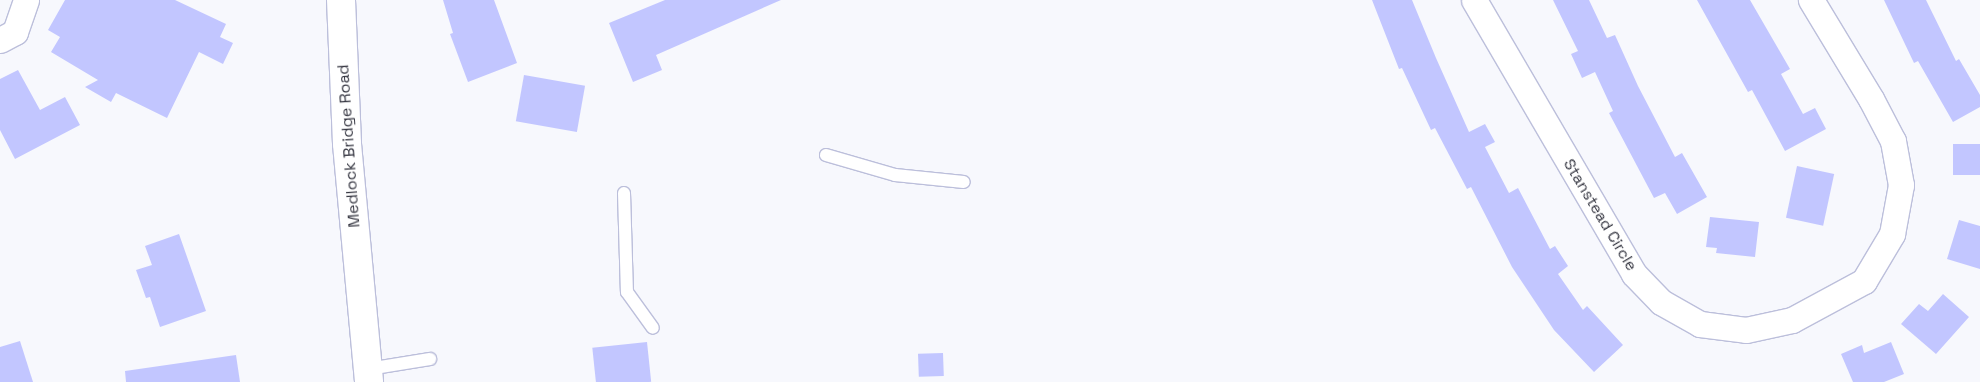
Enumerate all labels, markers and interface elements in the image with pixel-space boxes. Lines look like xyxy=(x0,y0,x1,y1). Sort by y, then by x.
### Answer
street label: Medlock Bridge Road xyxy=(334,64,364,228)
street label: Stanstead Circle xyxy=(1559,156,1641,274)

